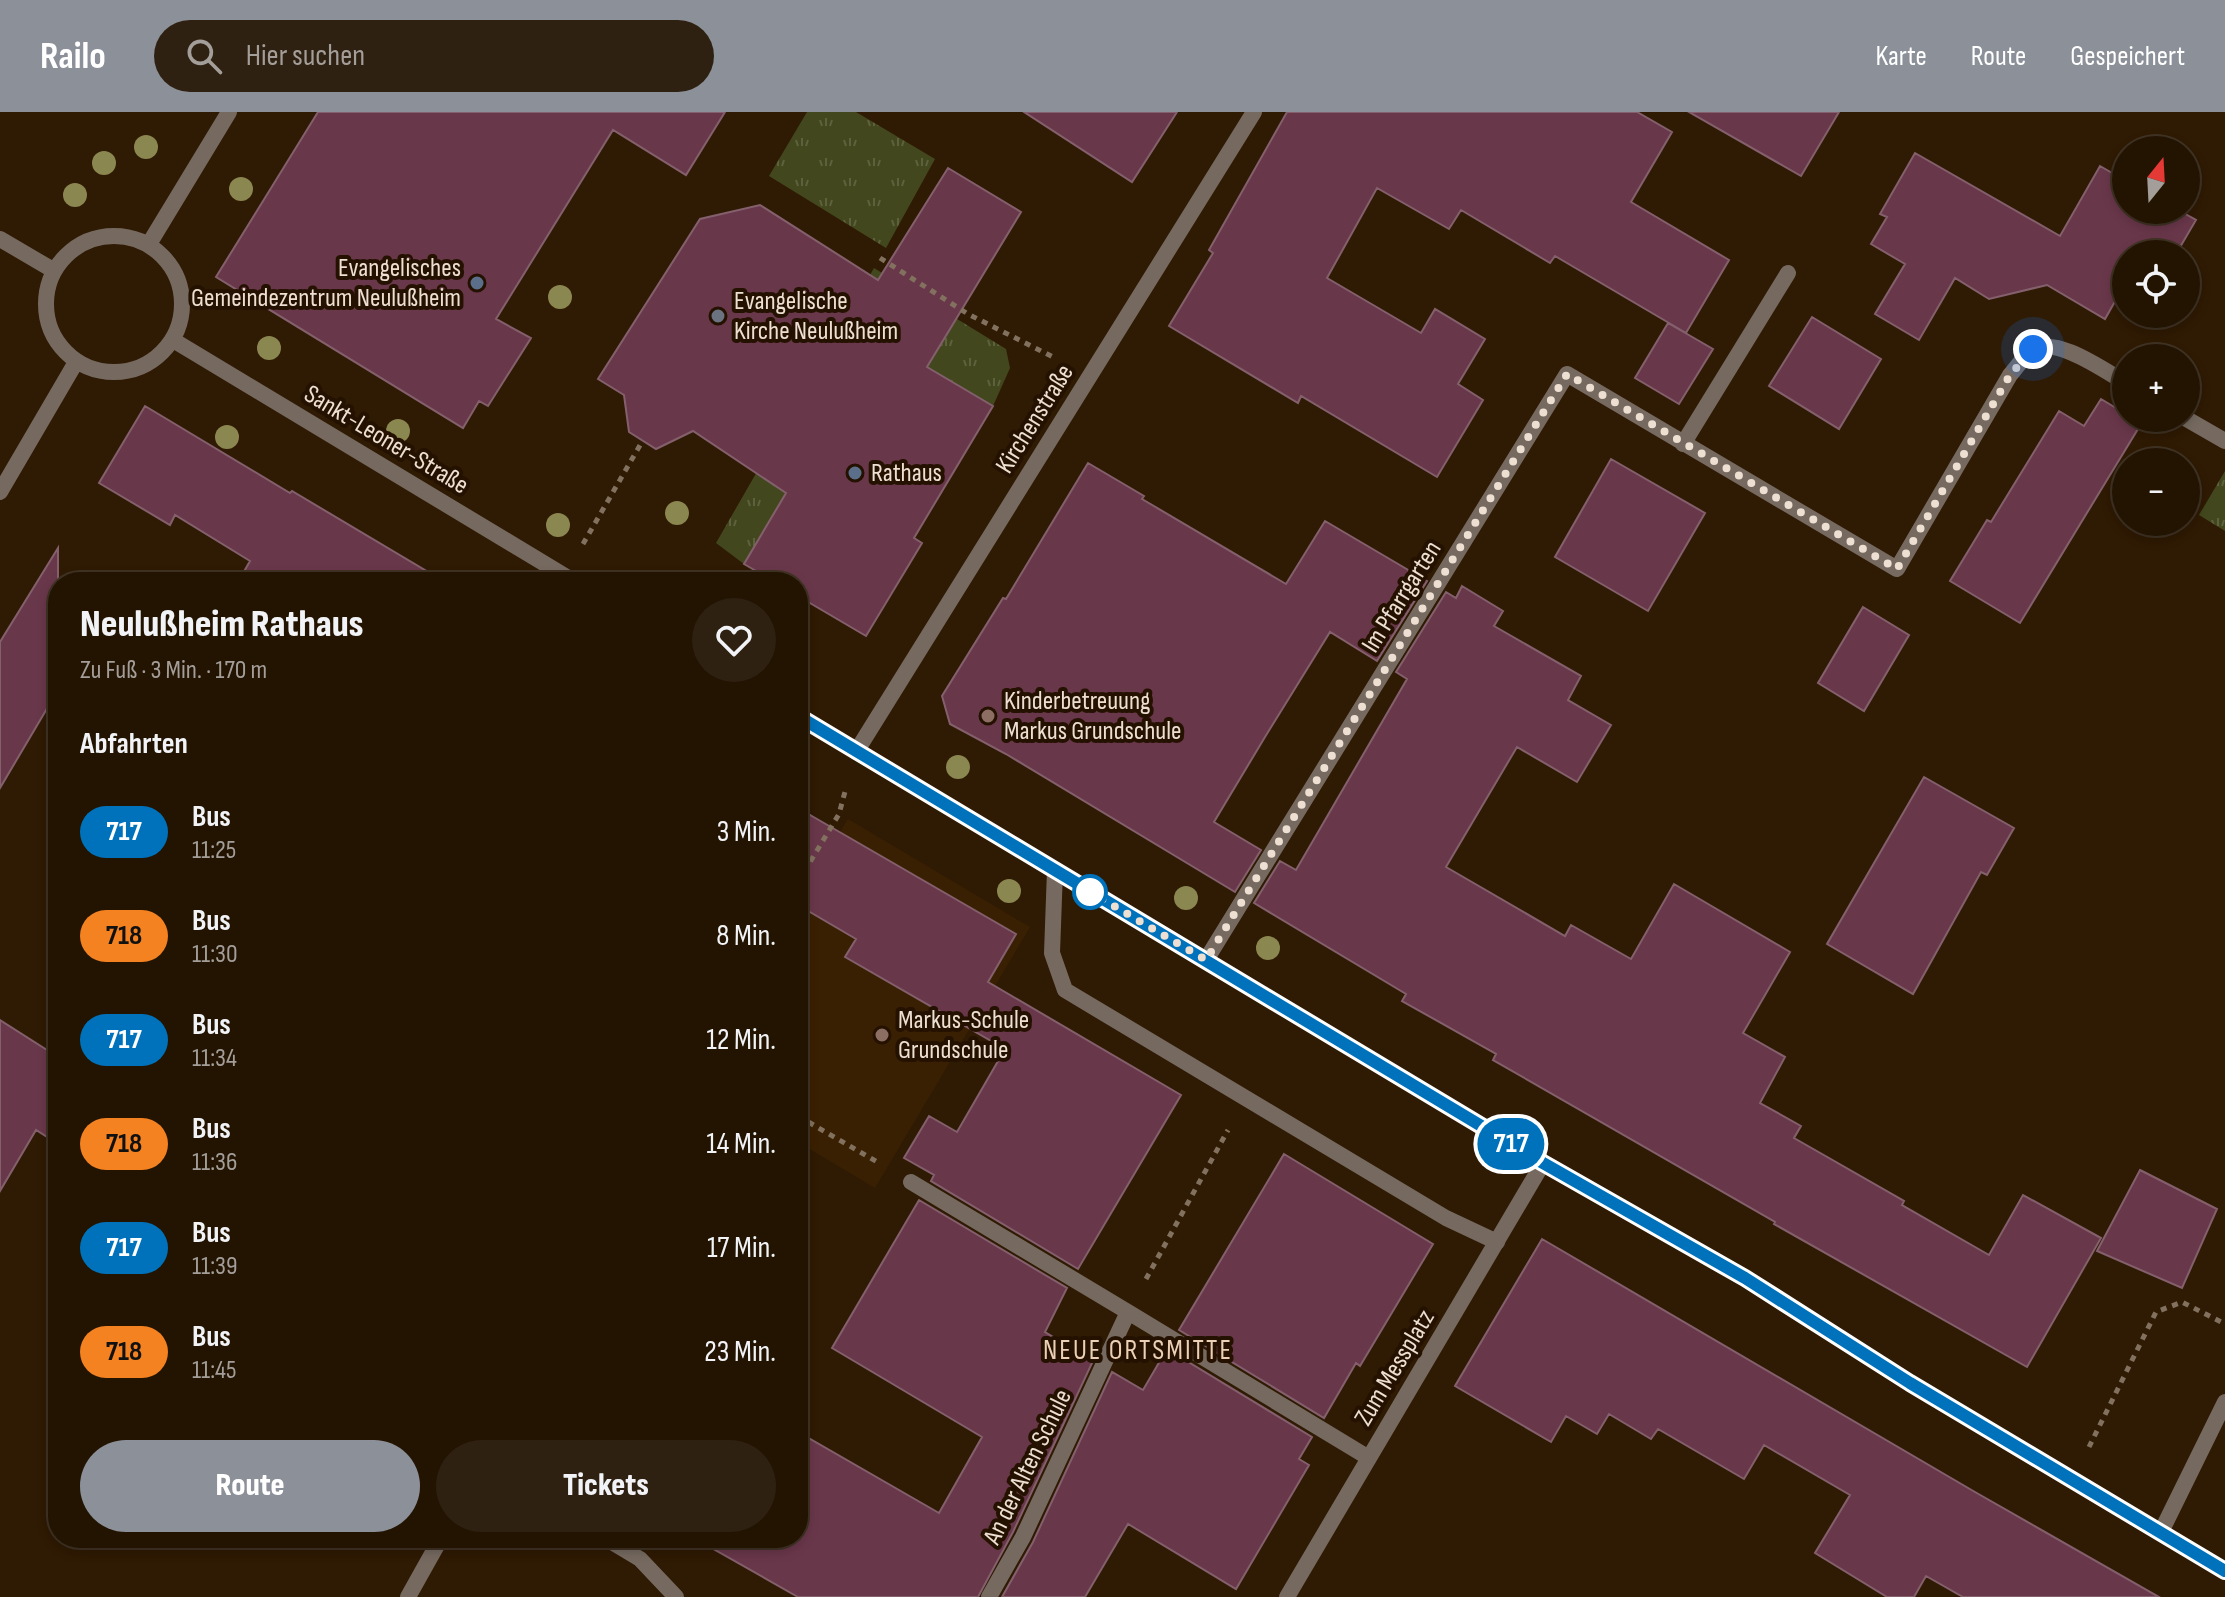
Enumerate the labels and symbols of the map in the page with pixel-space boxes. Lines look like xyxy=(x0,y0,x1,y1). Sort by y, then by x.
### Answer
north arrow xyxy=(2112,136,2200,224)
place label: Evangelisches Gemeindezentrum Neulußheim xyxy=(191,253,461,314)
marker: Evangelisches Gemeindezentrum Neulußheim xyxy=(468,274,486,292)
place label: Evangelische Kirche Neulußheim xyxy=(734,286,898,347)
marker: Evangelische Kirche Neulußheim xyxy=(709,307,727,325)
your location xyxy=(2013,329,2053,369)
street label: Kirchenstraße xyxy=(989,359,1081,479)
street label: Sankt-Leoner-Straße xyxy=(298,379,474,501)
place label: Rathaus xyxy=(871,458,942,489)
marker: Rathaus xyxy=(846,464,864,482)
street label: Im Pfarrgarten xyxy=(1356,535,1448,659)
place label: Kinderbetreuung Markus Grundschule xyxy=(1004,686,1182,747)
marker: Kinderbetreuung Markus Grundschule xyxy=(979,707,997,725)
unlabelled marker xyxy=(1073,875,1107,909)
place label: Markus-Schule Grundschule xyxy=(898,1005,1029,1066)
marker: Markus-Schule Grundschule xyxy=(873,1026,891,1044)
line badge: 717 xyxy=(1465,1118,1557,1170)
street label: Zum Messplatz xyxy=(1348,1305,1442,1431)
district label: NEUE ORTSMITTE xyxy=(1043,1334,1233,1367)
street label: An der Alten Schule xyxy=(977,1385,1079,1550)

